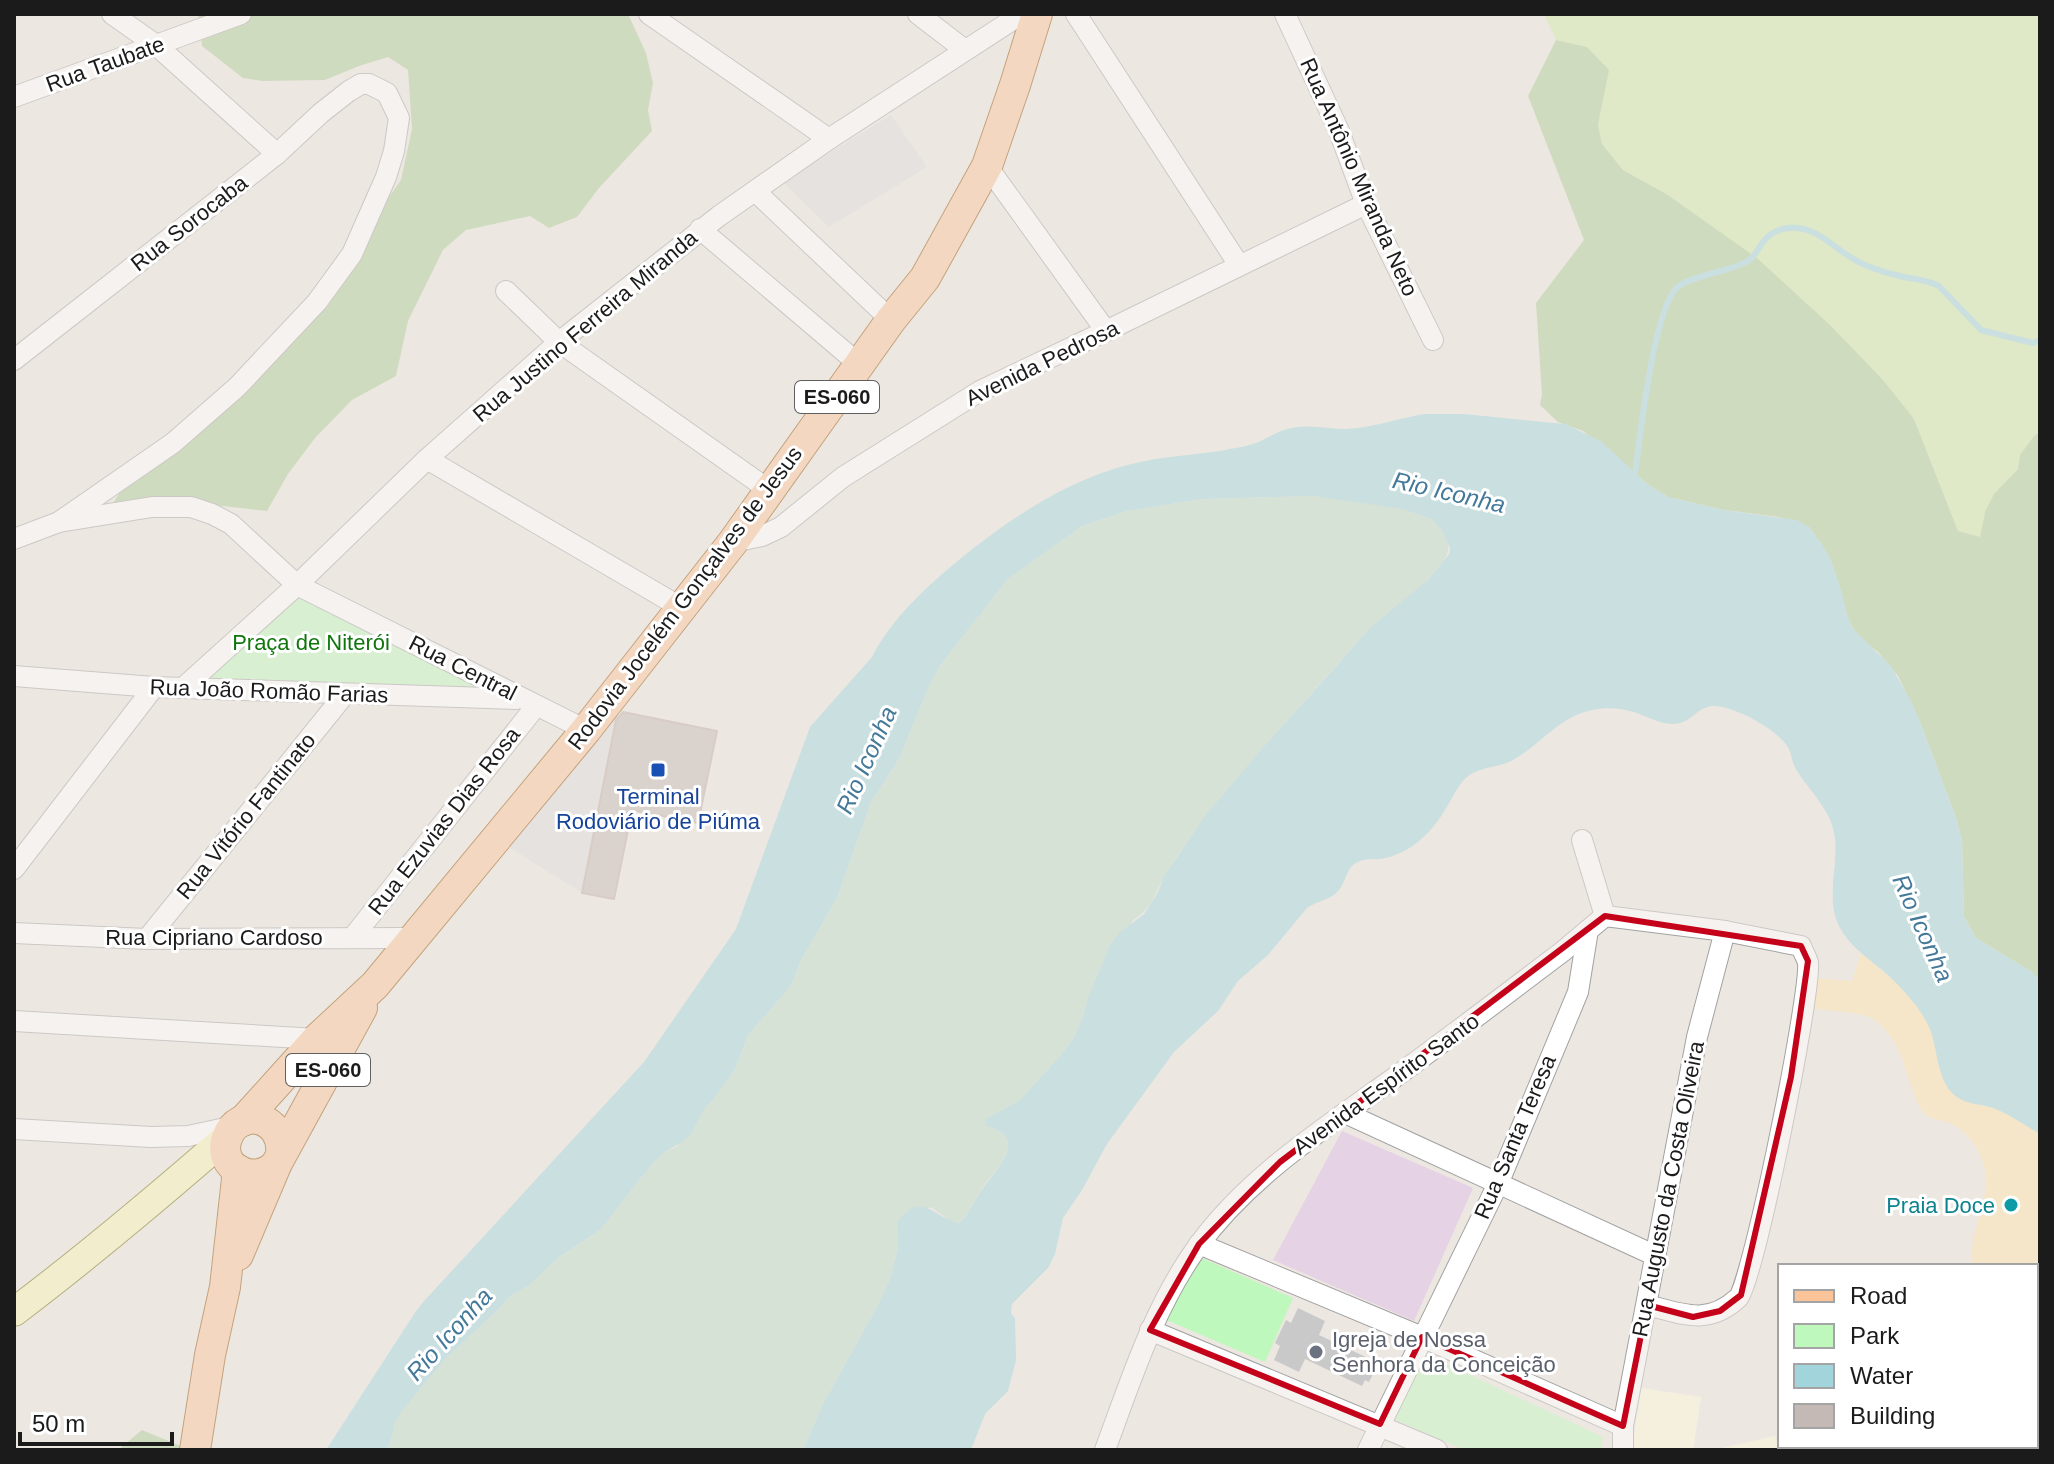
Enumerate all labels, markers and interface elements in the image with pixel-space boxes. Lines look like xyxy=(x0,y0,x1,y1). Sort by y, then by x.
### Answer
street label: Rua Taubate xyxy=(42,31,168,97)
street label: Rua Antônio Miranda Neto xyxy=(1295,54,1423,300)
street label: Rua Sorocaba xyxy=(126,169,253,276)
street label: Rua Justino Ferreira Miranda xyxy=(468,224,703,427)
street label: Avenida Pedrosa xyxy=(961,315,1123,411)
road number: ES-060 xyxy=(795,381,879,413)
street label: Rodovia Jocelém Gonçalves de Jesus xyxy=(563,442,807,754)
water label: Rio Iconha xyxy=(1390,466,1508,518)
park label: Praça de Niterói xyxy=(232,630,390,655)
street label: Rua Central xyxy=(405,630,521,706)
street label: Rua João Romão Farias xyxy=(149,674,389,708)
water label: Rio Iconha xyxy=(830,702,902,818)
street label: Rua Ezuvias Dias Rosa xyxy=(363,722,525,920)
street label: Rua Vitório Fantinato xyxy=(171,728,321,904)
marker: Terminal Rodoviário de Piúma xyxy=(649,761,667,779)
place label: Terminal Rodoviário de Piúma xyxy=(556,784,761,834)
water label: Rio Iconha xyxy=(1887,870,1959,986)
street label: Rua Cipriano Cardoso xyxy=(105,925,323,950)
street label: Avenida Espírito Santo xyxy=(1288,1008,1484,1160)
street label: Rua Augusto da Costa Oliveira xyxy=(1627,1038,1709,1339)
street label: Rua Santa Teresa xyxy=(1469,1051,1561,1223)
road number: ES-060 xyxy=(286,1054,370,1086)
place label: Praia Doce xyxy=(1886,1193,1995,1218)
marker: Praia Doce xyxy=(2002,1196,2020,1214)
legend xyxy=(1778,1264,2038,1448)
water label: Rio Iconha xyxy=(401,1282,497,1386)
text: Road xyxy=(1850,1282,1907,1309)
text: Park xyxy=(1850,1322,1900,1349)
place label: Igreja de Nossa Senhora da Conceição xyxy=(1332,1327,1556,1377)
marker: Igreja de Nossa Senhora da Conceição xyxy=(1307,1343,1325,1361)
text: Water xyxy=(1850,1362,1913,1389)
scale bar xyxy=(20,1396,172,1446)
text: Building xyxy=(1850,1402,1935,1429)
text: 50 m xyxy=(32,1410,85,1437)

